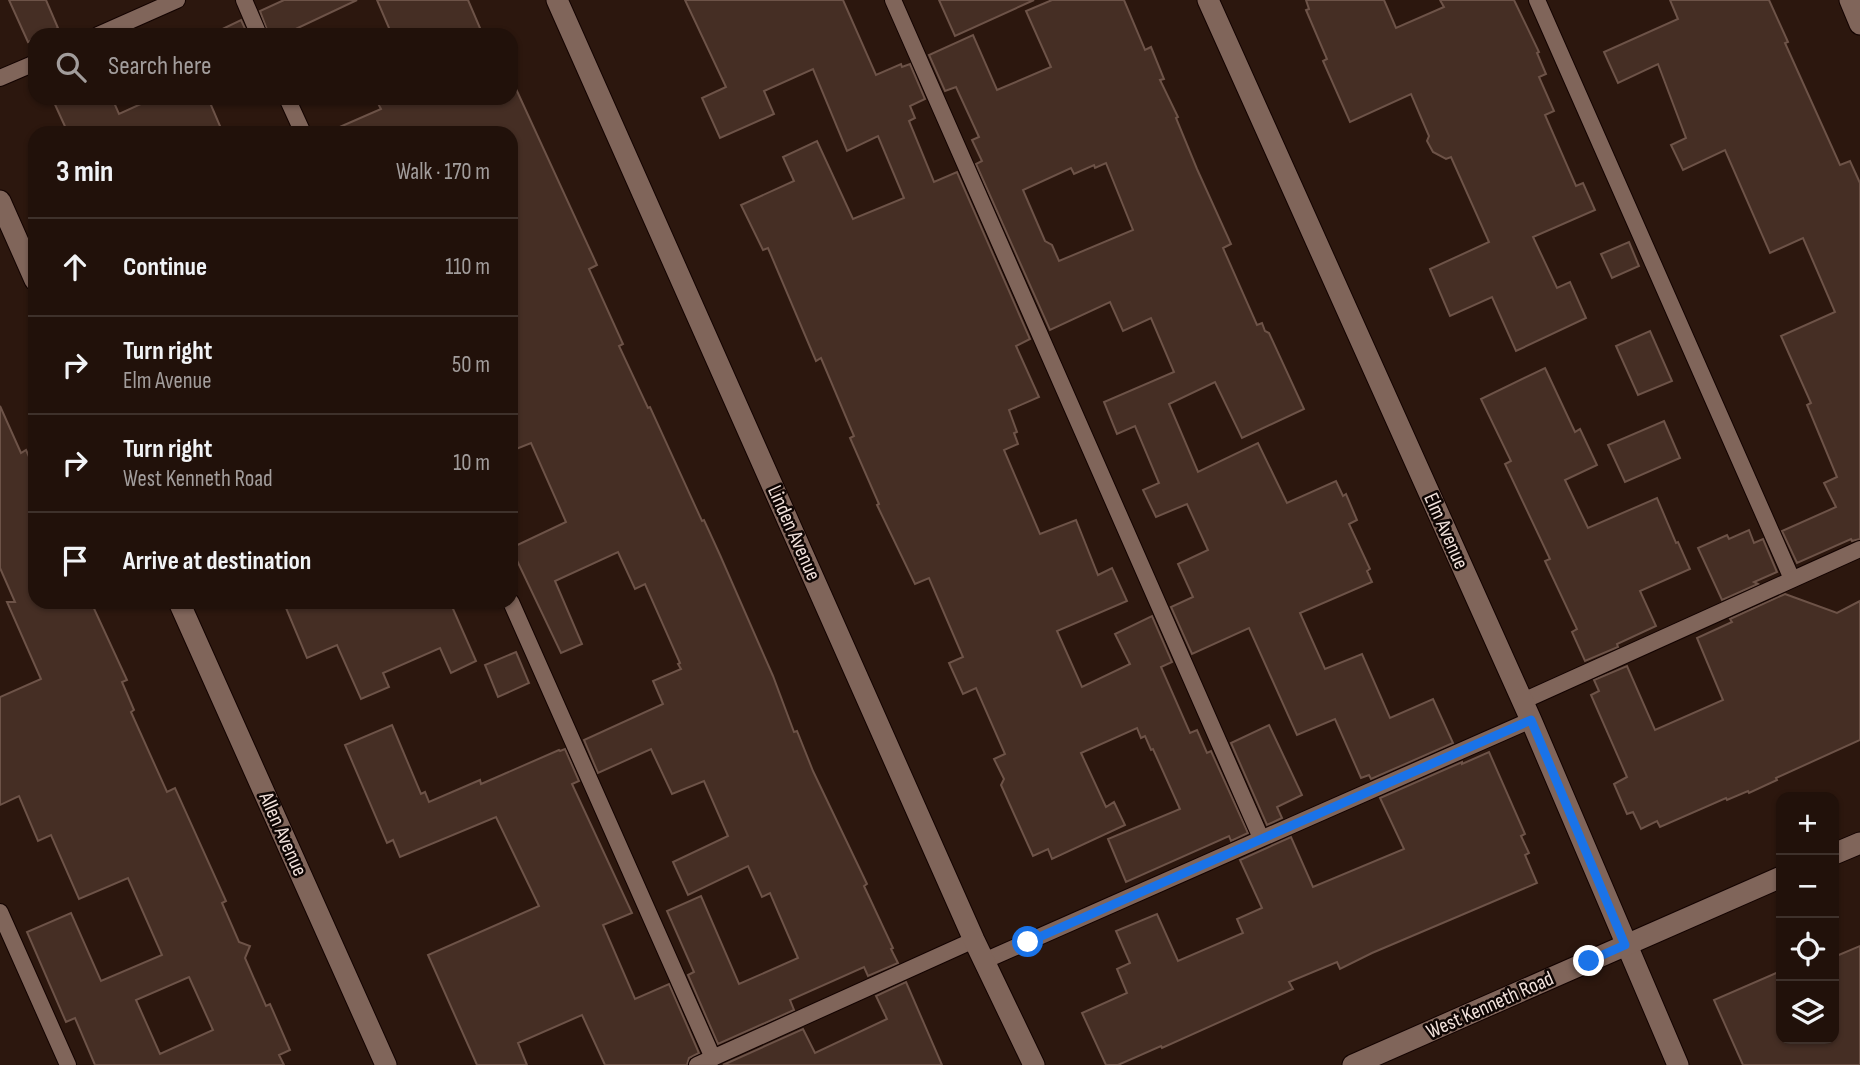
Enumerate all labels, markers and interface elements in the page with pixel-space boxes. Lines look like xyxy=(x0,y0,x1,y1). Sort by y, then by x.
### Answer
search box xyxy=(28,28,518,105)
icon: search xyxy=(52,48,90,86)
text: Search here xyxy=(108,51,211,82)
text: 3 min xyxy=(56,154,113,190)
text: Walk · 170 m xyxy=(396,158,490,186)
icon: ahead xyxy=(56,248,94,286)
text: Continue xyxy=(123,252,207,283)
text: 110 m xyxy=(445,253,490,281)
text: Turn right xyxy=(123,336,212,367)
icon: right xyxy=(56,346,94,384)
text: 50 m xyxy=(452,351,490,379)
text: Elm Avenue xyxy=(123,367,211,395)
text: Turn right xyxy=(123,434,212,465)
icon: right xyxy=(56,444,94,482)
text: 10 m xyxy=(453,449,490,477)
text: West Kenneth Road xyxy=(123,465,273,493)
street label: Linden Avenue xyxy=(762,482,826,584)
street label: Elm Avenue xyxy=(1418,489,1474,573)
icon: arrive xyxy=(56,542,94,580)
text: Arrive at destination xyxy=(123,546,311,577)
street label: Allen Avenue xyxy=(253,787,313,880)
map controls xyxy=(1776,792,1839,1044)
button: + xyxy=(1776,792,1839,855)
button: − xyxy=(1776,855,1839,918)
button: locate xyxy=(1776,918,1839,981)
route start xyxy=(1012,926,1043,957)
route end xyxy=(1573,945,1604,976)
street label: West Kenneth Road xyxy=(1422,966,1558,1044)
button: layers xyxy=(1776,981,1839,1044)

